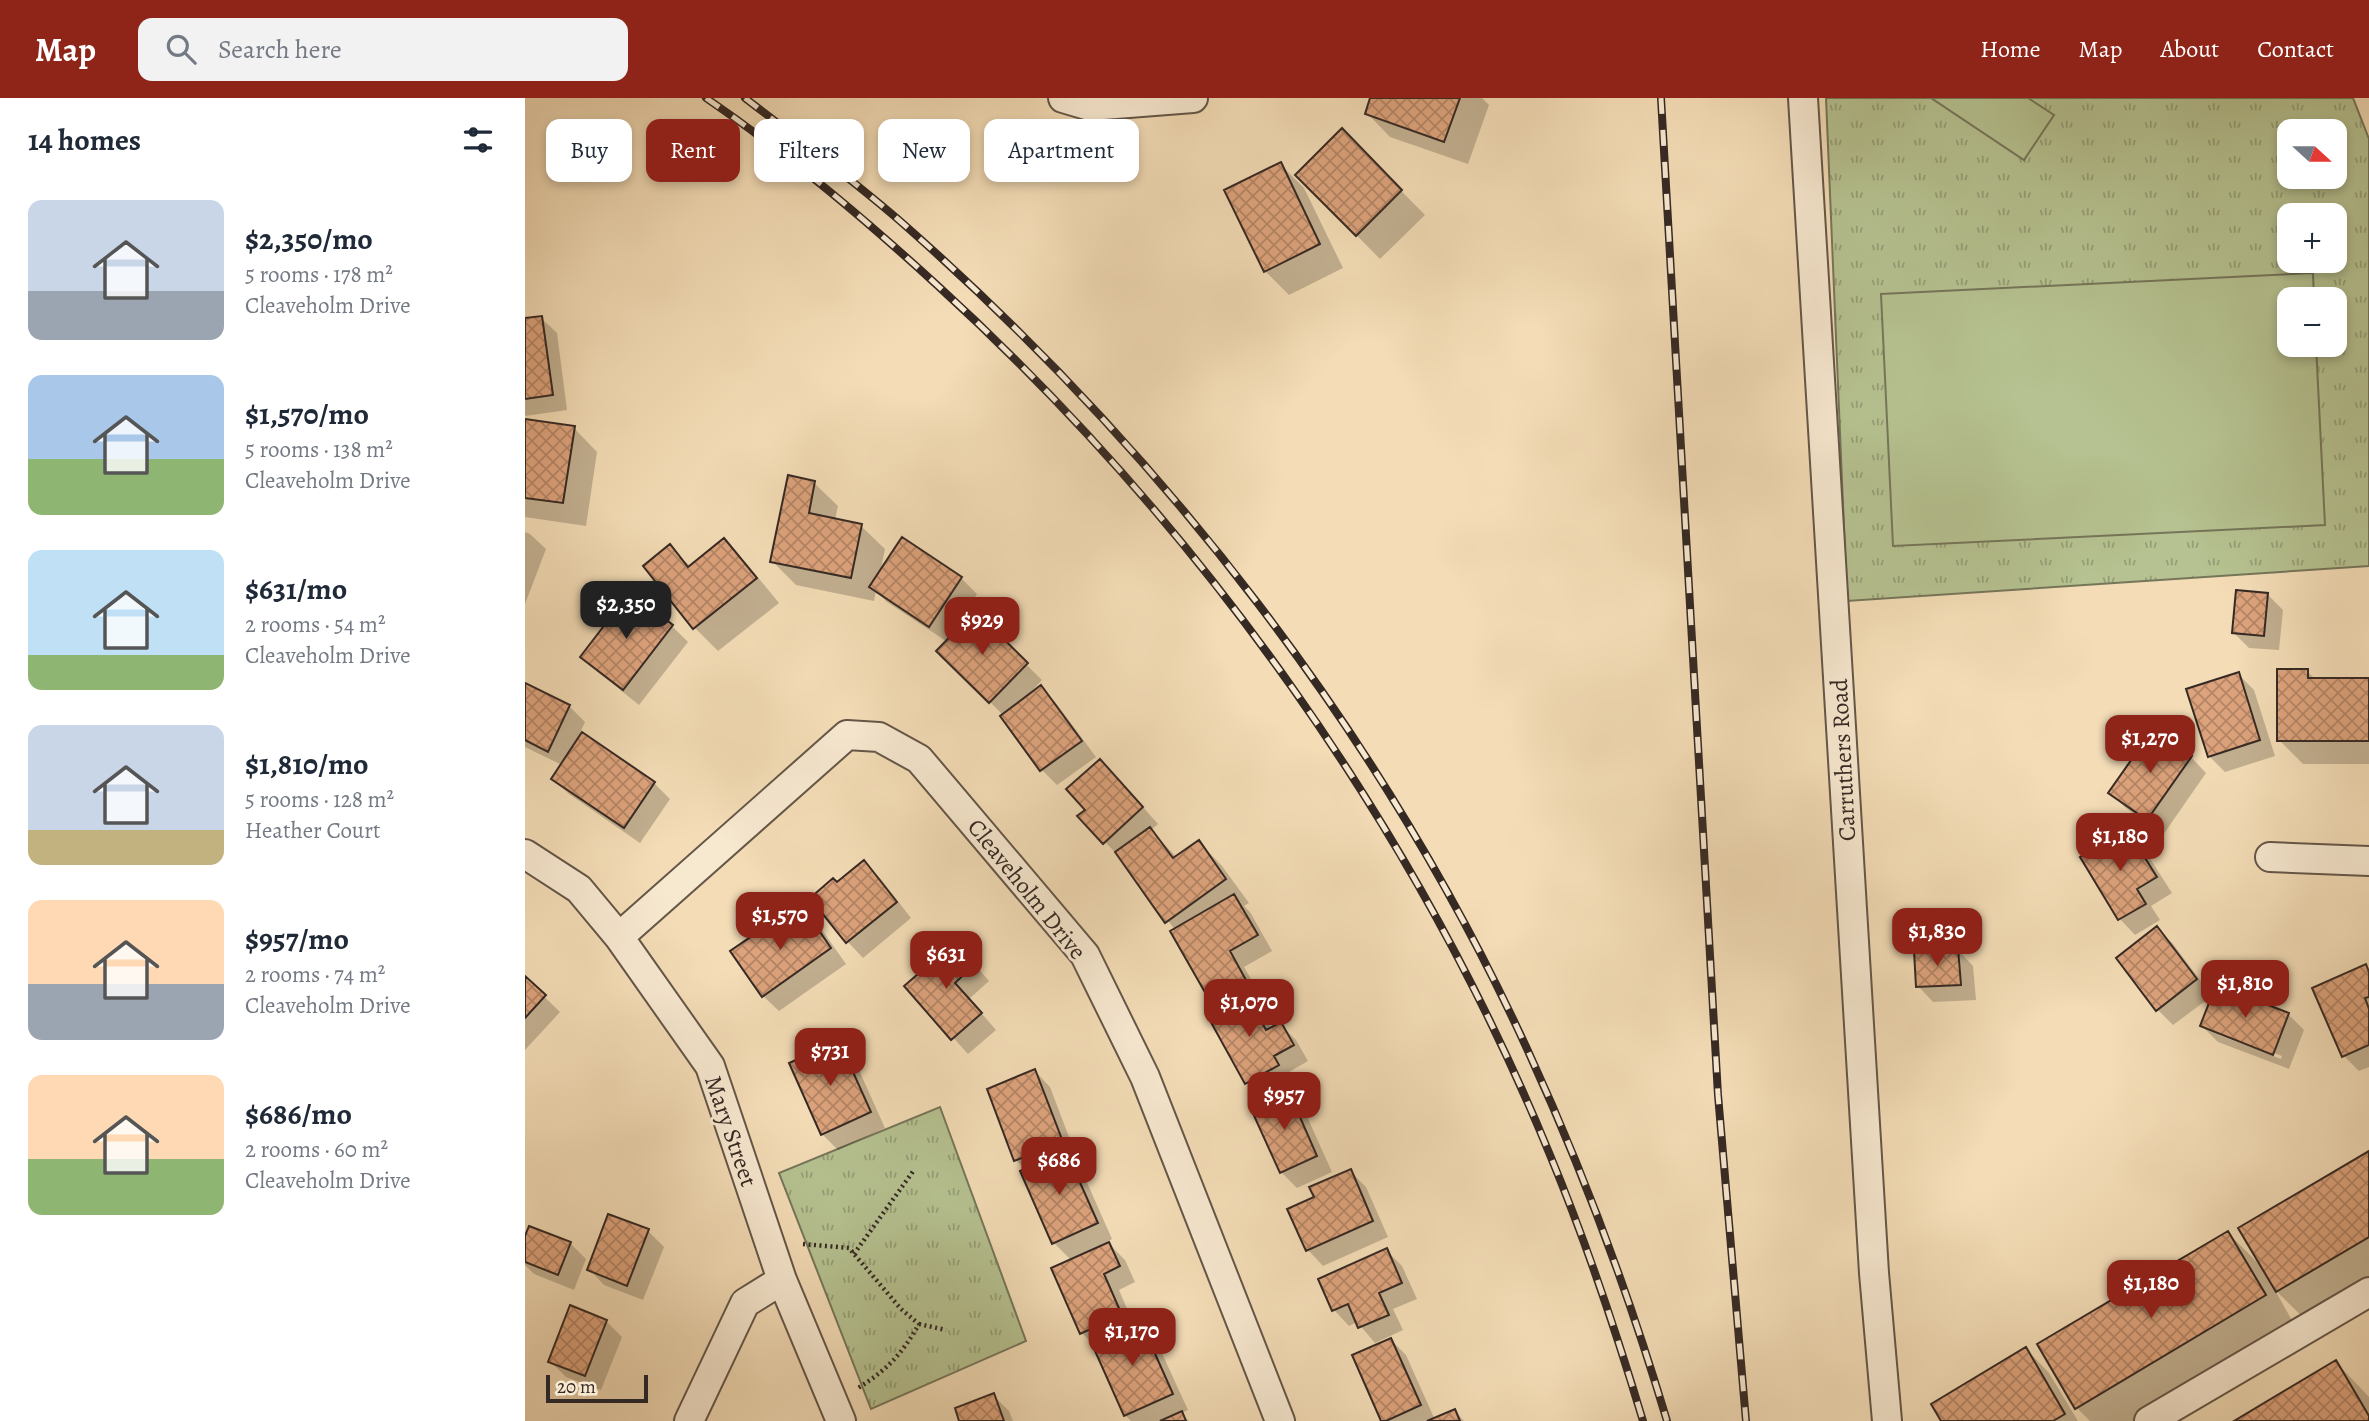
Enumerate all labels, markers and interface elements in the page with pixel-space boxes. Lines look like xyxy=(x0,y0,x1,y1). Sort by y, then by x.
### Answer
search box xyxy=(138,18,628,81)
text: Map xyxy=(35,27,96,72)
icon: search xyxy=(162,30,200,68)
text: Search here xyxy=(218,32,342,67)
text: Home xyxy=(1980,33,2041,65)
text: Map xyxy=(2079,33,2123,65)
text: About xyxy=(2161,33,2219,65)
text: Contact xyxy=(2257,33,2334,65)
chip: Buy xyxy=(546,119,632,182)
chip: Rent xyxy=(646,119,740,182)
chip: Filters xyxy=(754,119,864,182)
chip: New xyxy=(878,119,970,182)
chip: Apartment xyxy=(984,119,1139,182)
north arrow xyxy=(2277,119,2347,189)
map controls xyxy=(2277,119,2347,357)
text: 14 homes xyxy=(28,120,141,160)
icon: filters xyxy=(459,121,497,159)
button: + xyxy=(2277,203,2347,273)
text: $2,350/mo xyxy=(245,219,373,259)
icon: home xyxy=(84,228,168,312)
text: 5 rooms · 178 m² xyxy=(245,259,393,290)
button: − xyxy=(2277,287,2347,357)
text: Cleaveholm Drive xyxy=(245,290,410,321)
text: $1,570/mo xyxy=(245,394,369,434)
icon: home xyxy=(84,403,168,487)
text: 5 rooms · 138 m² xyxy=(245,434,393,465)
text: Cleaveholm Drive xyxy=(245,465,410,496)
text: $631/mo xyxy=(245,569,347,609)
icon: home xyxy=(84,578,168,662)
pin: $2,350 xyxy=(569,582,683,641)
text: $2,350 xyxy=(596,588,656,619)
pin: $929 xyxy=(941,598,1023,657)
text: $929 xyxy=(960,604,1004,635)
text: 2 rooms · 54 m² xyxy=(245,609,386,640)
text: Cleaveholm Drive xyxy=(245,640,410,671)
street label: Carruthers Road xyxy=(1823,678,1863,842)
pin: $1,270 xyxy=(2093,716,2207,775)
text: $1,270 xyxy=(2121,722,2179,753)
text: $1,810/mo xyxy=(245,744,369,784)
icon: home xyxy=(84,753,168,837)
text: 5 rooms · 128 m² xyxy=(245,784,394,815)
street label: Cleaveholm Drive xyxy=(960,812,1094,966)
pin: $1,180 xyxy=(2063,814,2177,873)
text: Heather Court xyxy=(245,815,381,846)
text: $1,180 xyxy=(2092,820,2148,851)
pin: $1,570 xyxy=(723,892,837,952)
text: $1,570 xyxy=(752,899,808,930)
pin: $1,830 xyxy=(1880,908,1994,968)
text: $1,830 xyxy=(1908,915,1966,946)
text: $957/mo xyxy=(245,919,349,959)
icon: home xyxy=(84,928,168,1012)
pin: $631 xyxy=(905,932,987,991)
text: $631 xyxy=(926,938,966,969)
text: 2 rooms · 74 m² xyxy=(245,959,385,990)
pin: $1,810 xyxy=(2188,960,2302,1020)
text: $1,810 xyxy=(2217,967,2273,998)
pin: $1,070 xyxy=(1192,979,1306,1039)
text: $1,070 xyxy=(1220,986,1278,1017)
text: Cleaveholm Drive xyxy=(245,990,410,1021)
pin: $731 xyxy=(789,1028,871,1088)
text: $731 xyxy=(811,1035,849,1066)
street label: Mary Street xyxy=(697,1071,765,1191)
pin: $957 xyxy=(1243,1072,1325,1132)
text: $957 xyxy=(1263,1079,1305,1110)
text: $686/mo xyxy=(245,1094,352,1134)
icon: home xyxy=(84,1103,168,1187)
text: 2 rooms · 60 m² xyxy=(245,1134,388,1165)
pin: $686 xyxy=(1018,1138,1100,1197)
text: $686 xyxy=(1037,1144,1081,1175)
text: Cleaveholm Drive xyxy=(245,1165,410,1196)
pin: $1,180 xyxy=(2094,1260,2208,1320)
text: $1,180 xyxy=(2123,1267,2179,1298)
pin: $1,170 xyxy=(1075,1308,1189,1368)
text: $1,170 xyxy=(1105,1315,1159,1346)
scale bar xyxy=(546,1372,647,1404)
text: 20 m xyxy=(557,1374,596,1400)

